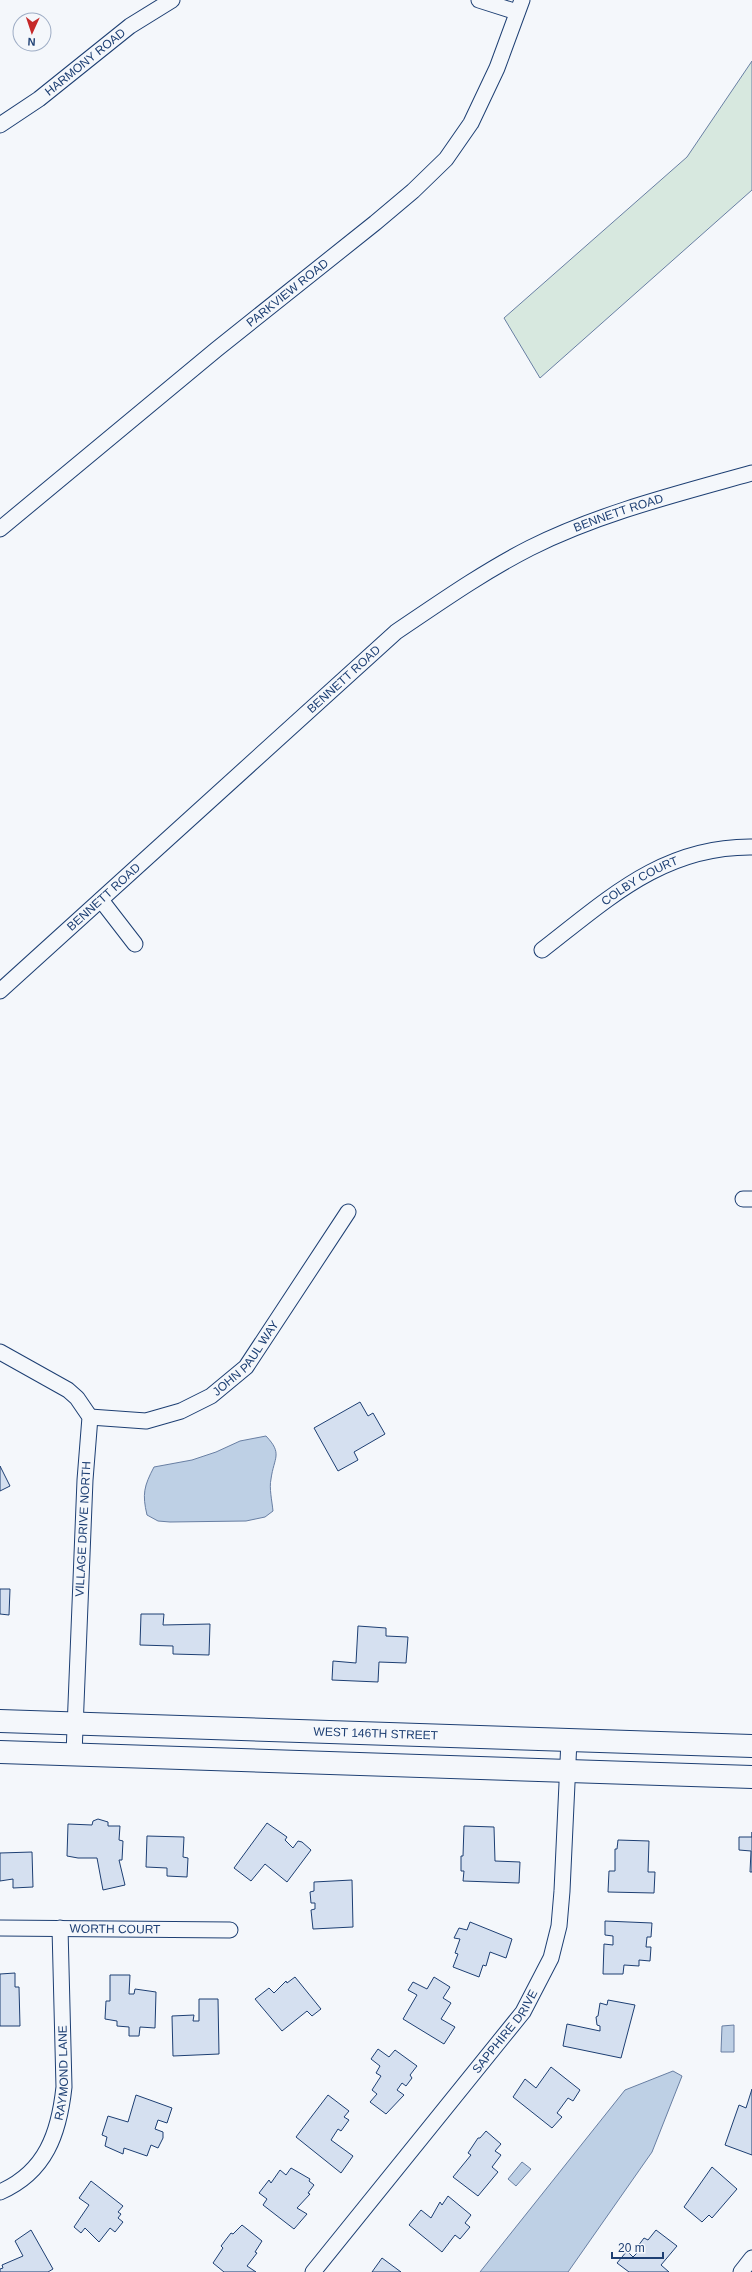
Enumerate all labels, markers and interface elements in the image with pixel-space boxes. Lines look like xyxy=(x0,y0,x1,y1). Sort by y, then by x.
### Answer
north arrow xyxy=(12,12,52,52)
street label: HARMONY ROAD xyxy=(42,25,128,99)
text: N xyxy=(27,36,36,48)
street label: PARKVIEW ROAD xyxy=(244,256,331,330)
street label: BENNETT ROAD xyxy=(571,491,665,535)
street label: BENNETT ROAD xyxy=(304,642,383,716)
street label: COLBY COURT xyxy=(599,853,681,908)
street label: BENNETT ROAD xyxy=(64,860,143,934)
street label: JOHN PAUL WAY xyxy=(210,1318,282,1399)
street label: VILLAGE DRIVE NORTH xyxy=(72,1461,94,1597)
street label: WEST 146TH STREET xyxy=(313,1724,439,1743)
street label: WORTH COURT xyxy=(69,1922,161,1936)
street label: SAPPHIRE DRIVE xyxy=(469,1987,540,2076)
street label: RAYMOND LANE xyxy=(52,2025,71,2122)
scale bar xyxy=(612,2234,663,2260)
text: 20 m xyxy=(618,2241,645,2255)

